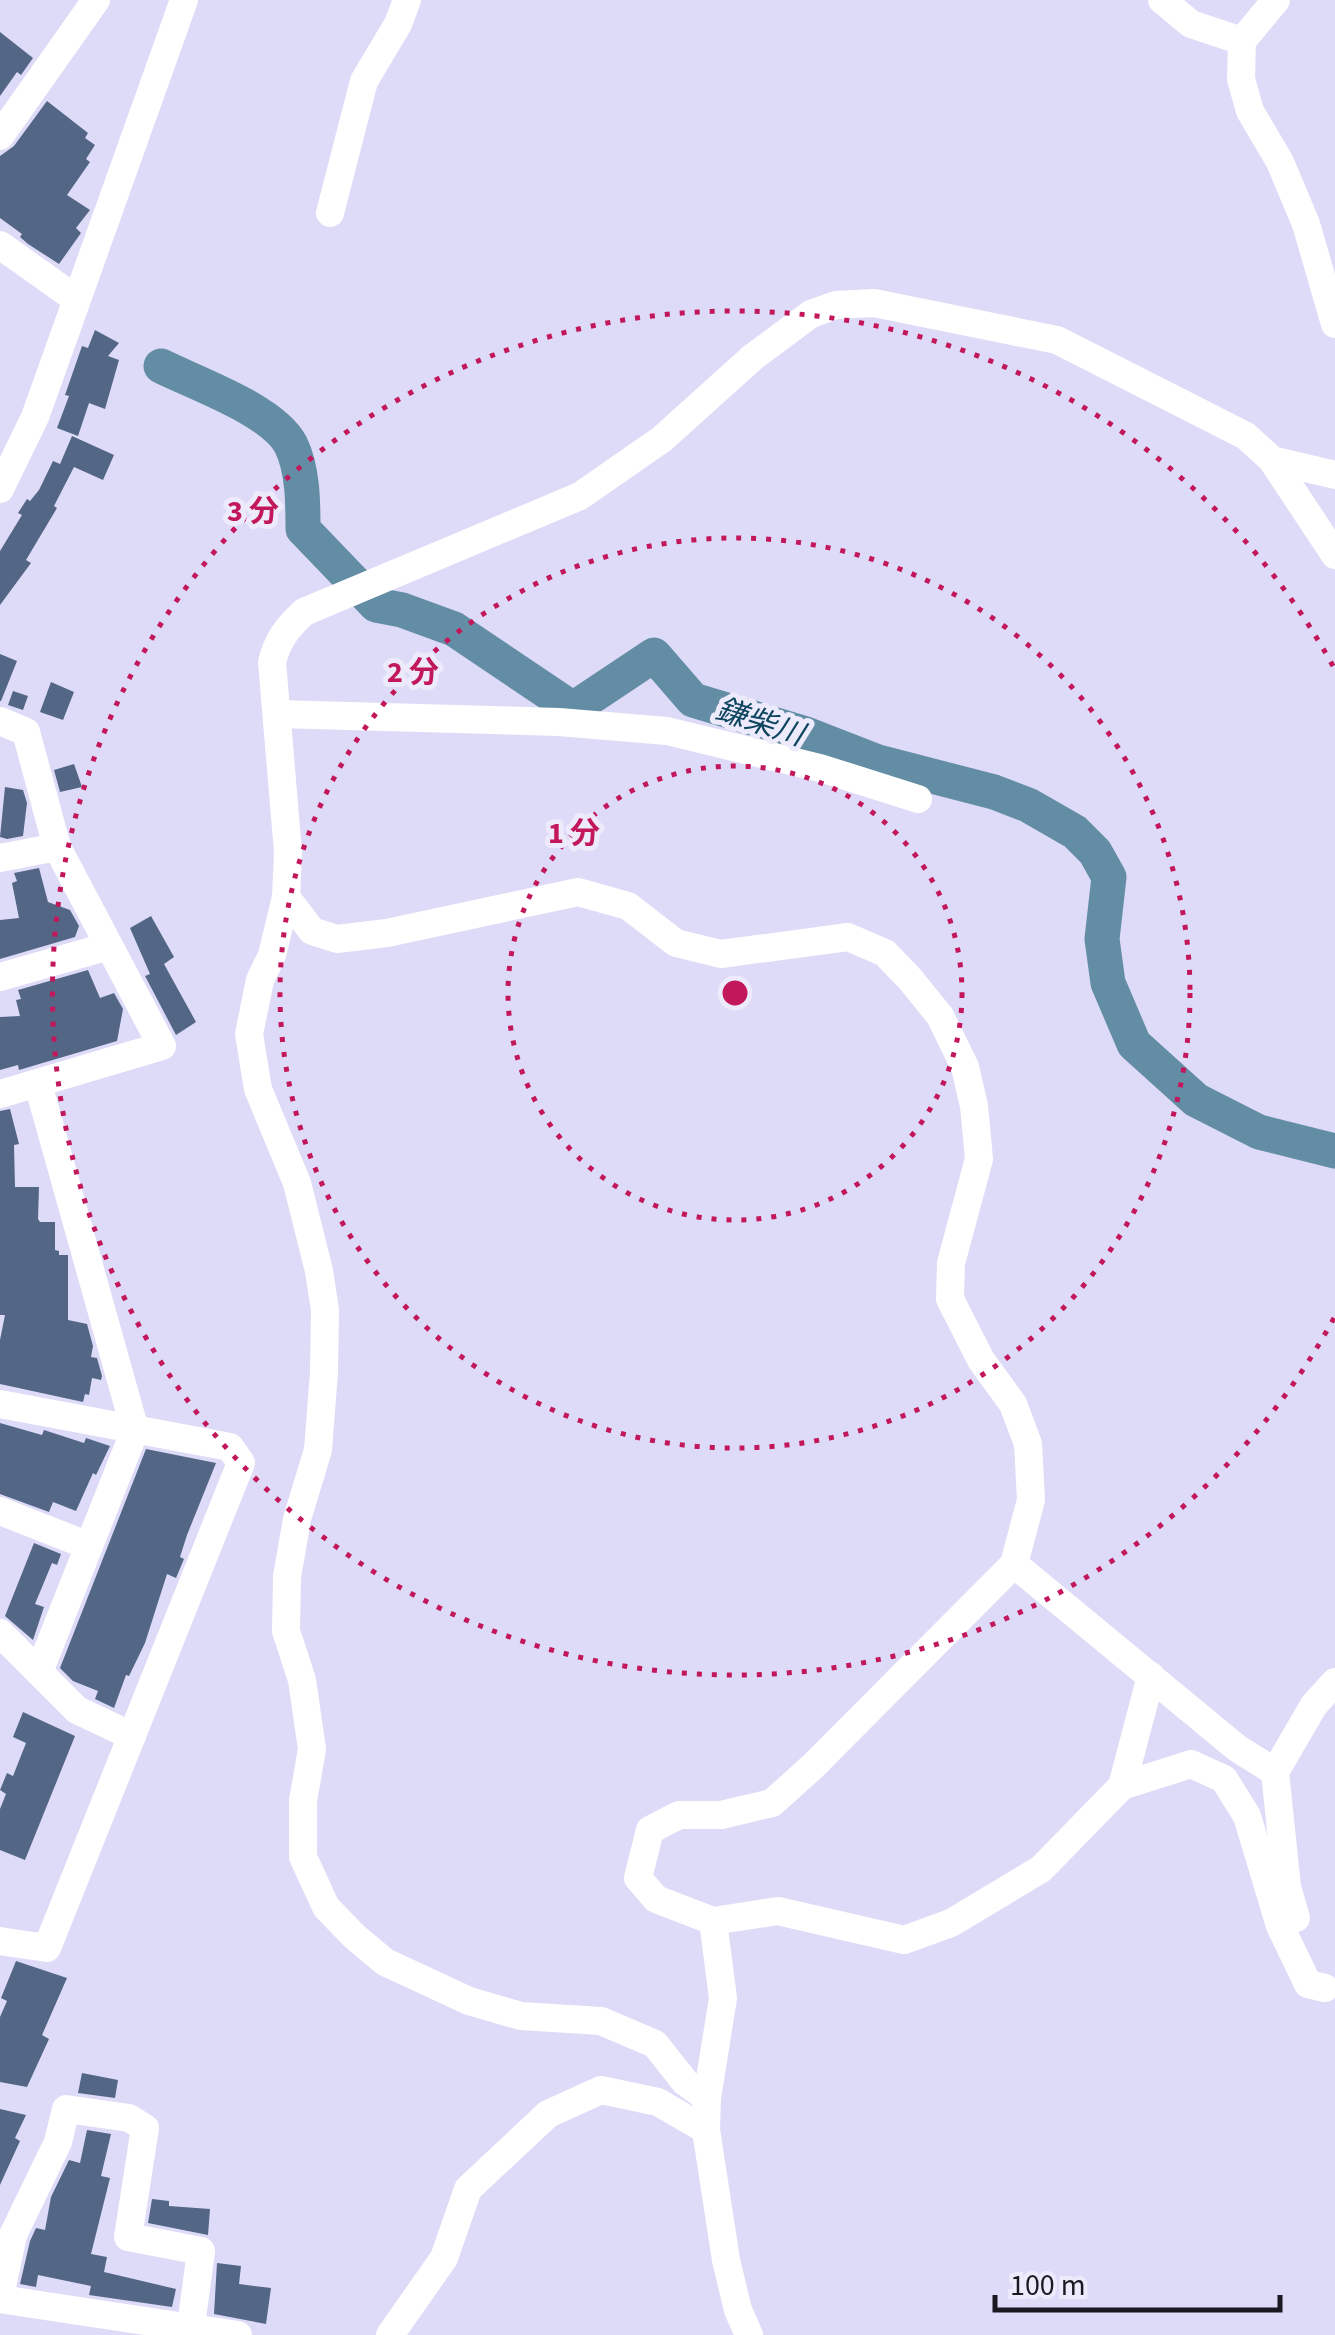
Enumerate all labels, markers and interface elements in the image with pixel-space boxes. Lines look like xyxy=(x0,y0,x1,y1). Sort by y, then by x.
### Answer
text: 3 分 xyxy=(227,490,279,533)
text: 2 分 xyxy=(387,651,439,694)
water label: 鎌柴川 xyxy=(710,688,812,758)
text: 1 分 xyxy=(548,812,600,855)
centre of rings xyxy=(717,975,753,1011)
scale bar xyxy=(995,2250,1280,2312)
text: 100 m xyxy=(1010,2264,1086,2307)

